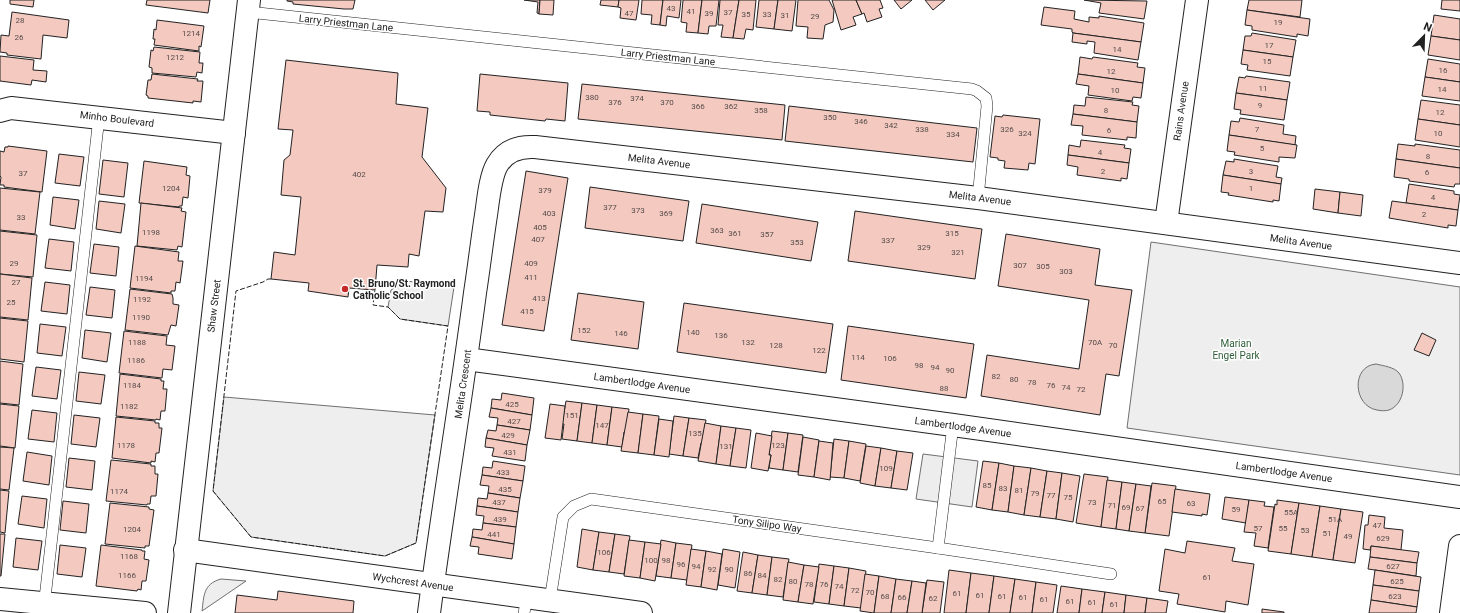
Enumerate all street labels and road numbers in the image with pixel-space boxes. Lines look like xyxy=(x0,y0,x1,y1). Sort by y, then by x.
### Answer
street label: Larry Priestman Lane xyxy=(298,13,394,33)
street label: Larry Priestman Lane xyxy=(620,47,716,67)
street label: Rains Avenue xyxy=(1171,81,1191,141)
street label: Minho Boulevard xyxy=(79,109,155,129)
street label: Melita Avenue xyxy=(627,152,691,170)
street label: Melita Avenue xyxy=(948,189,1012,207)
street label: Melita Avenue xyxy=(1269,232,1333,252)
street label: Shaw Street xyxy=(205,279,223,333)
street label: Melita Crescent xyxy=(453,349,473,419)
street label: Lambertlodge Avenue xyxy=(593,371,691,395)
street label: Lambertlodge Avenue xyxy=(914,415,1012,439)
street label: Lambertlodge Avenue xyxy=(1235,460,1333,484)
street label: Tony Silipo Way xyxy=(732,514,803,534)
street label: Wychcrest Avenue xyxy=(372,571,454,593)

